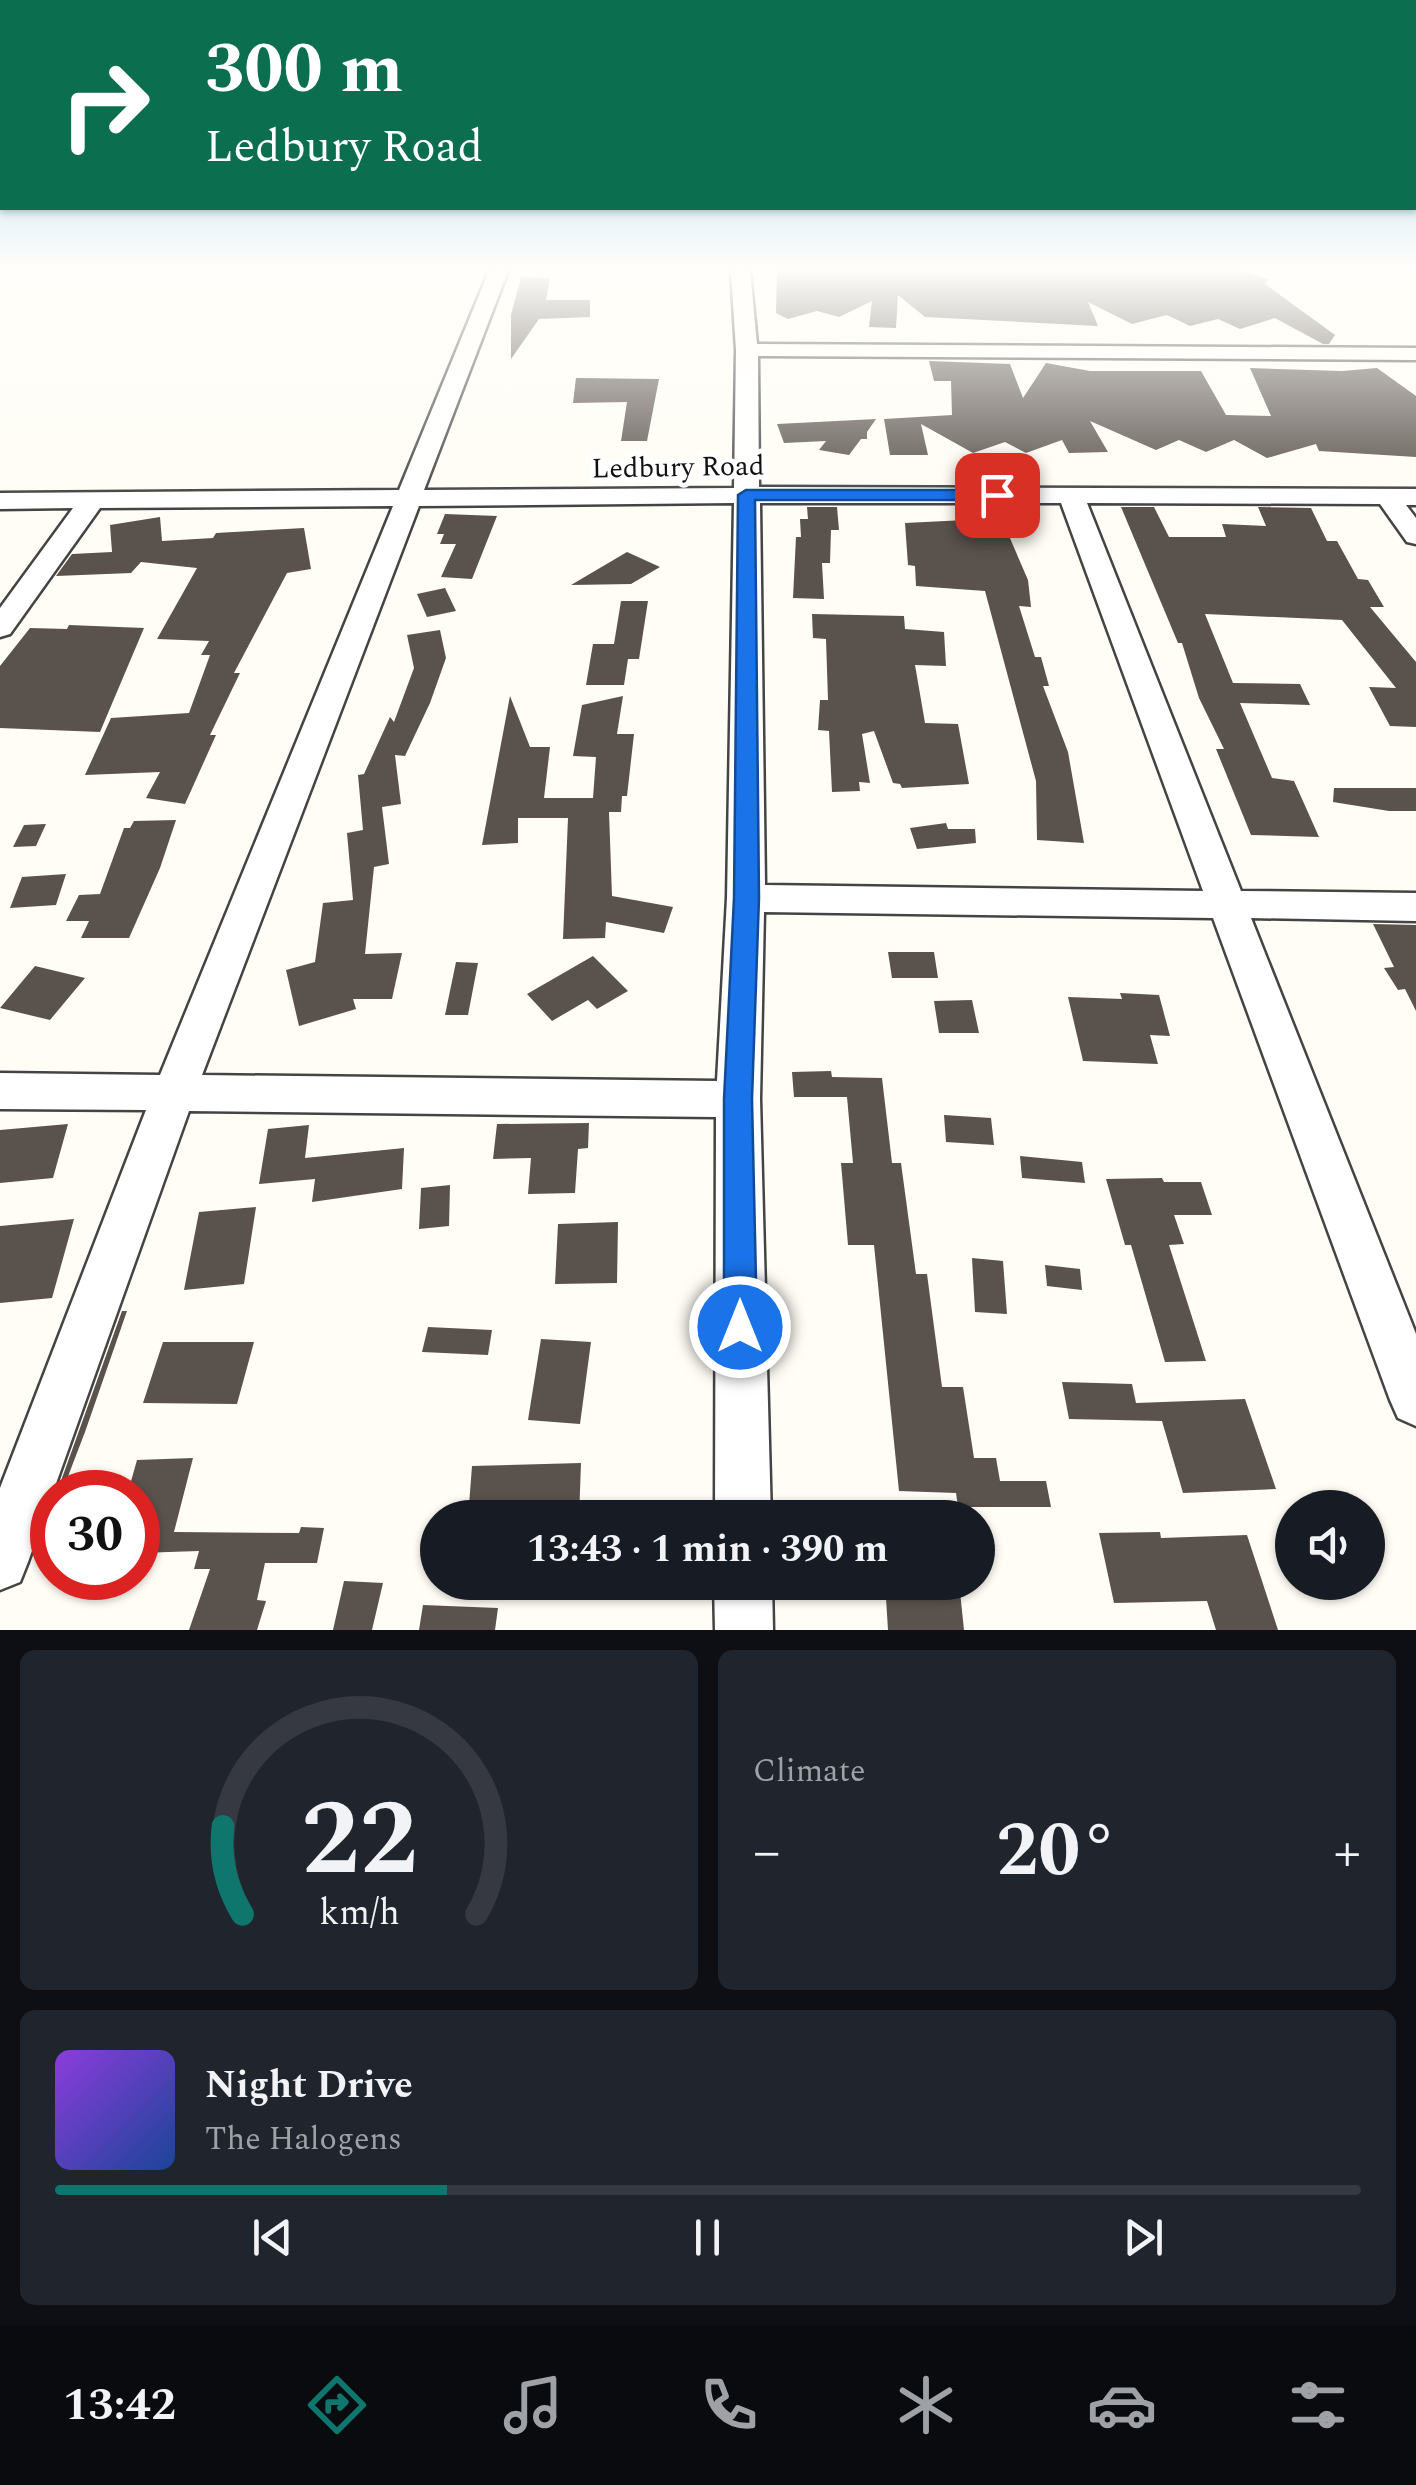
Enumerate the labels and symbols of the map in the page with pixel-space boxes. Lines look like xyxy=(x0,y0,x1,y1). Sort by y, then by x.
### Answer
street label: Ledbury Road xyxy=(591,444,765,491)
pin xyxy=(955,453,1040,538)
position arrow xyxy=(688,1275,792,1379)
speed limit sign: 30 xyxy=(30,1470,160,1600)

